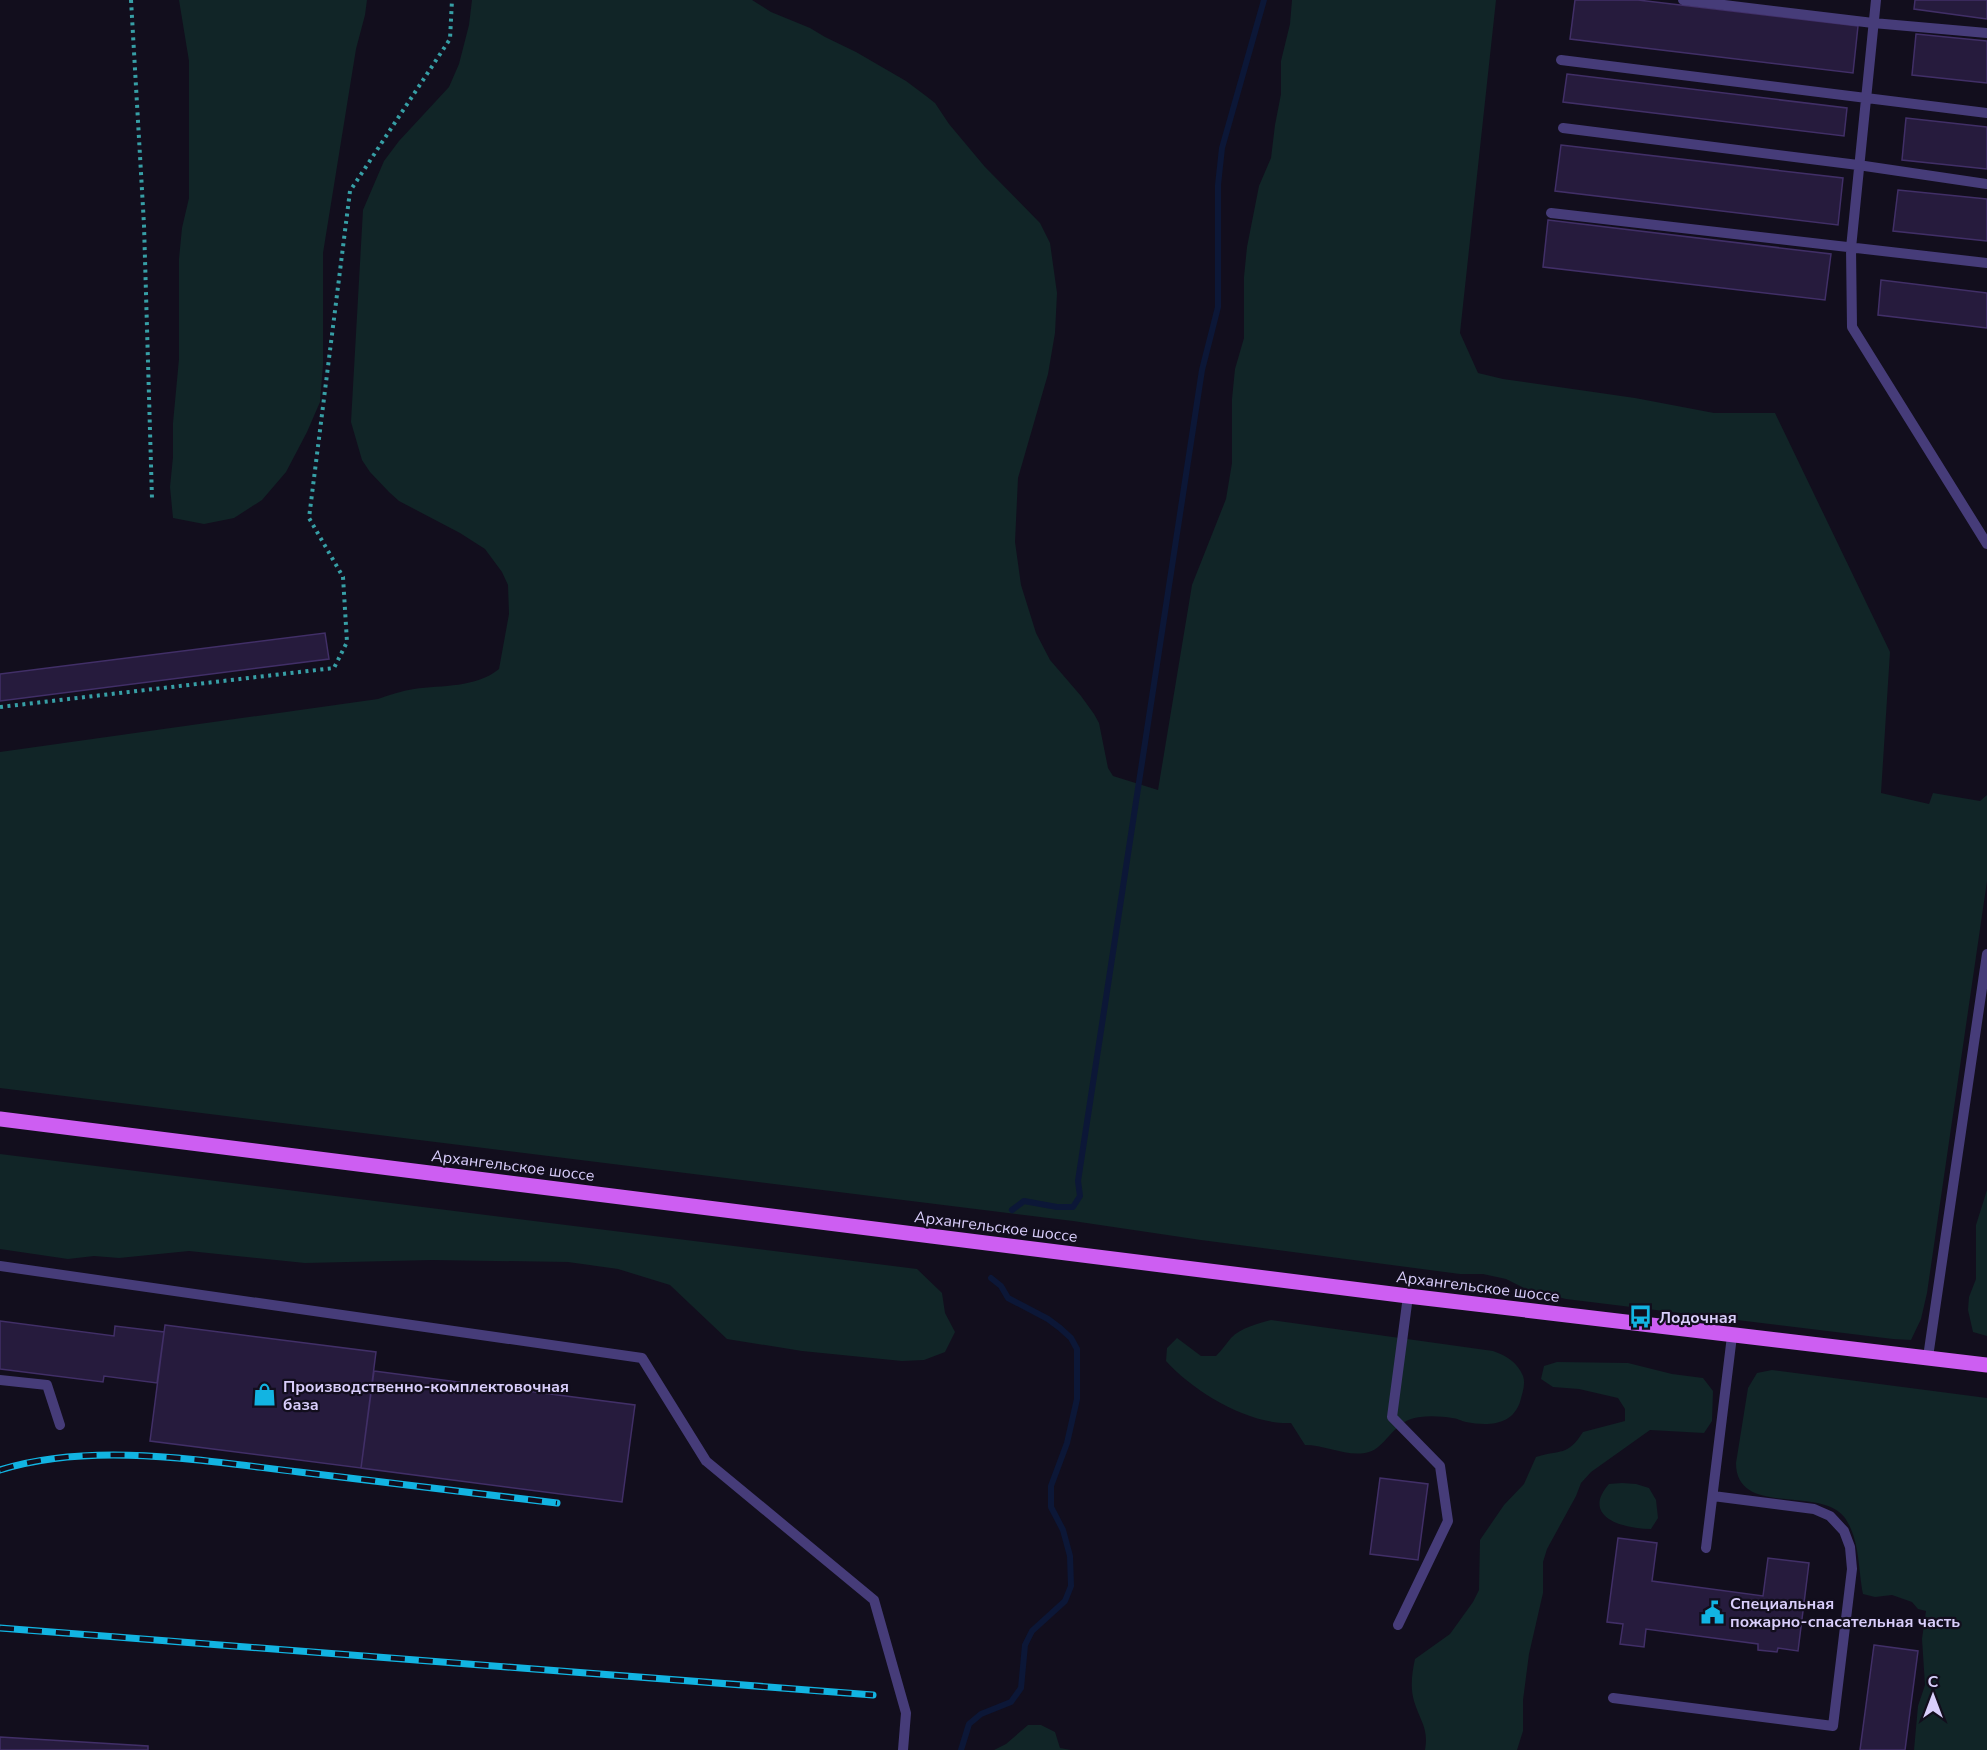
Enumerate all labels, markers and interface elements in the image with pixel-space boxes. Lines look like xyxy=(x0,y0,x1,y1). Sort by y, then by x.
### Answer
street label: Архангельское шоссе xyxy=(430,1145,596,1187)
street label: Архангельское шоссе xyxy=(913,1206,1079,1248)
street label: Архангельское шоссе xyxy=(1395,1266,1561,1308)
bus stop icon: Лодочная xyxy=(1628,1304,1654,1330)
place label: Лодочная xyxy=(1659,1307,1737,1329)
place label: Производственно-комплектовочная база xyxy=(283,1376,569,1416)
shop icon: Производственно-комплектовочная база xyxy=(252,1382,278,1408)
place label: Специальная пожарно-спасательная часть xyxy=(1730,1593,1960,1633)
public building icon: Специальная пожарно-спасательная часть xyxy=(1699,1599,1725,1625)
north arrow xyxy=(1903,1666,1963,1726)
text: С xyxy=(1928,1671,1939,1693)

